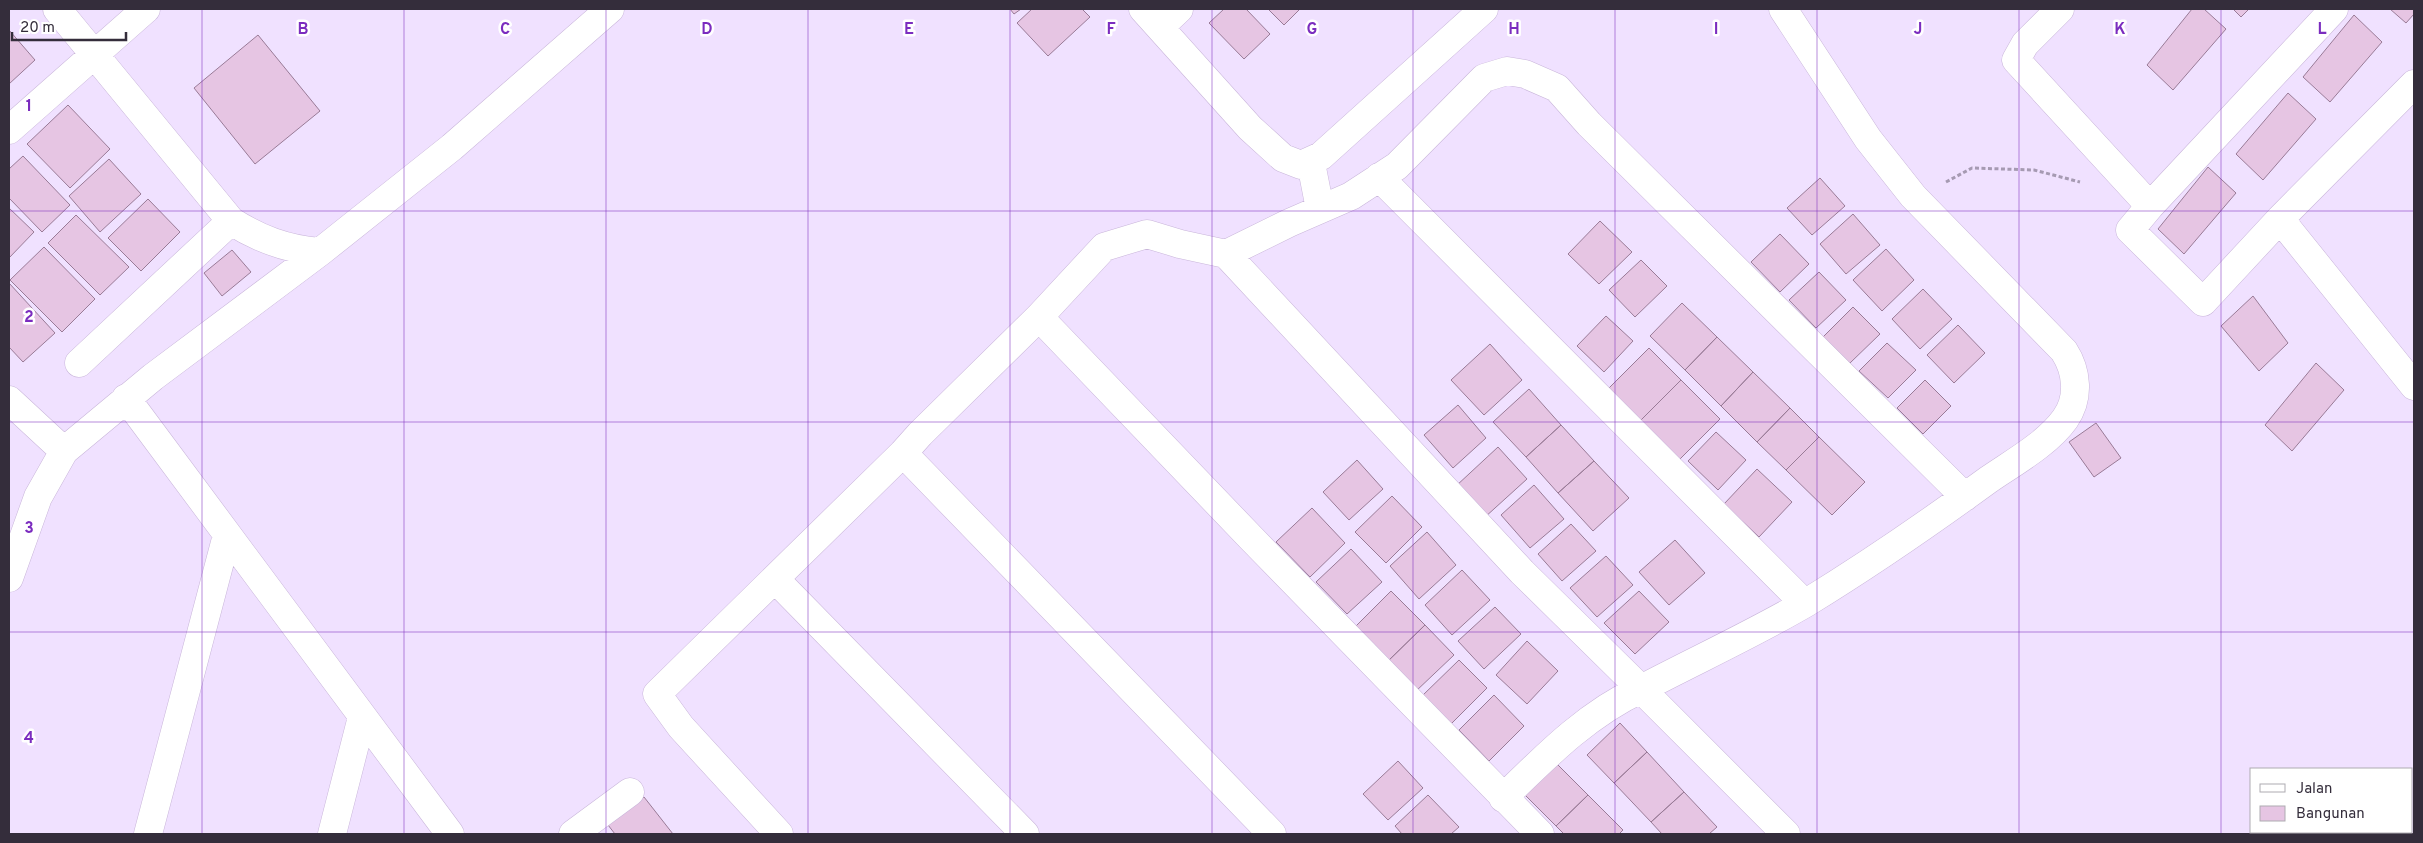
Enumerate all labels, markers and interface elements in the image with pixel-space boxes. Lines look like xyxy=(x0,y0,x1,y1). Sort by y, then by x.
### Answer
scale bar xyxy=(12,10,126,42)
text: 20 m xyxy=(20,19,55,38)
text: B xyxy=(297,20,309,40)
text: C xyxy=(500,20,510,40)
text: D xyxy=(701,20,713,40)
text: E xyxy=(904,20,914,40)
text: F xyxy=(1106,20,1116,40)
text: G xyxy=(1307,20,1317,40)
text: H xyxy=(1508,20,1520,40)
text: I xyxy=(1714,20,1718,40)
text: J xyxy=(1914,20,1922,40)
text: K xyxy=(2114,20,2126,40)
text: L xyxy=(2317,20,2327,40)
text: 1 xyxy=(26,97,32,117)
text: 2 xyxy=(24,308,34,328)
text: 3 xyxy=(24,519,34,539)
text: 4 xyxy=(24,729,34,749)
legend xyxy=(2250,768,2413,833)
text: Jalan xyxy=(2296,780,2333,799)
text: Bangunan xyxy=(2296,805,2365,824)

